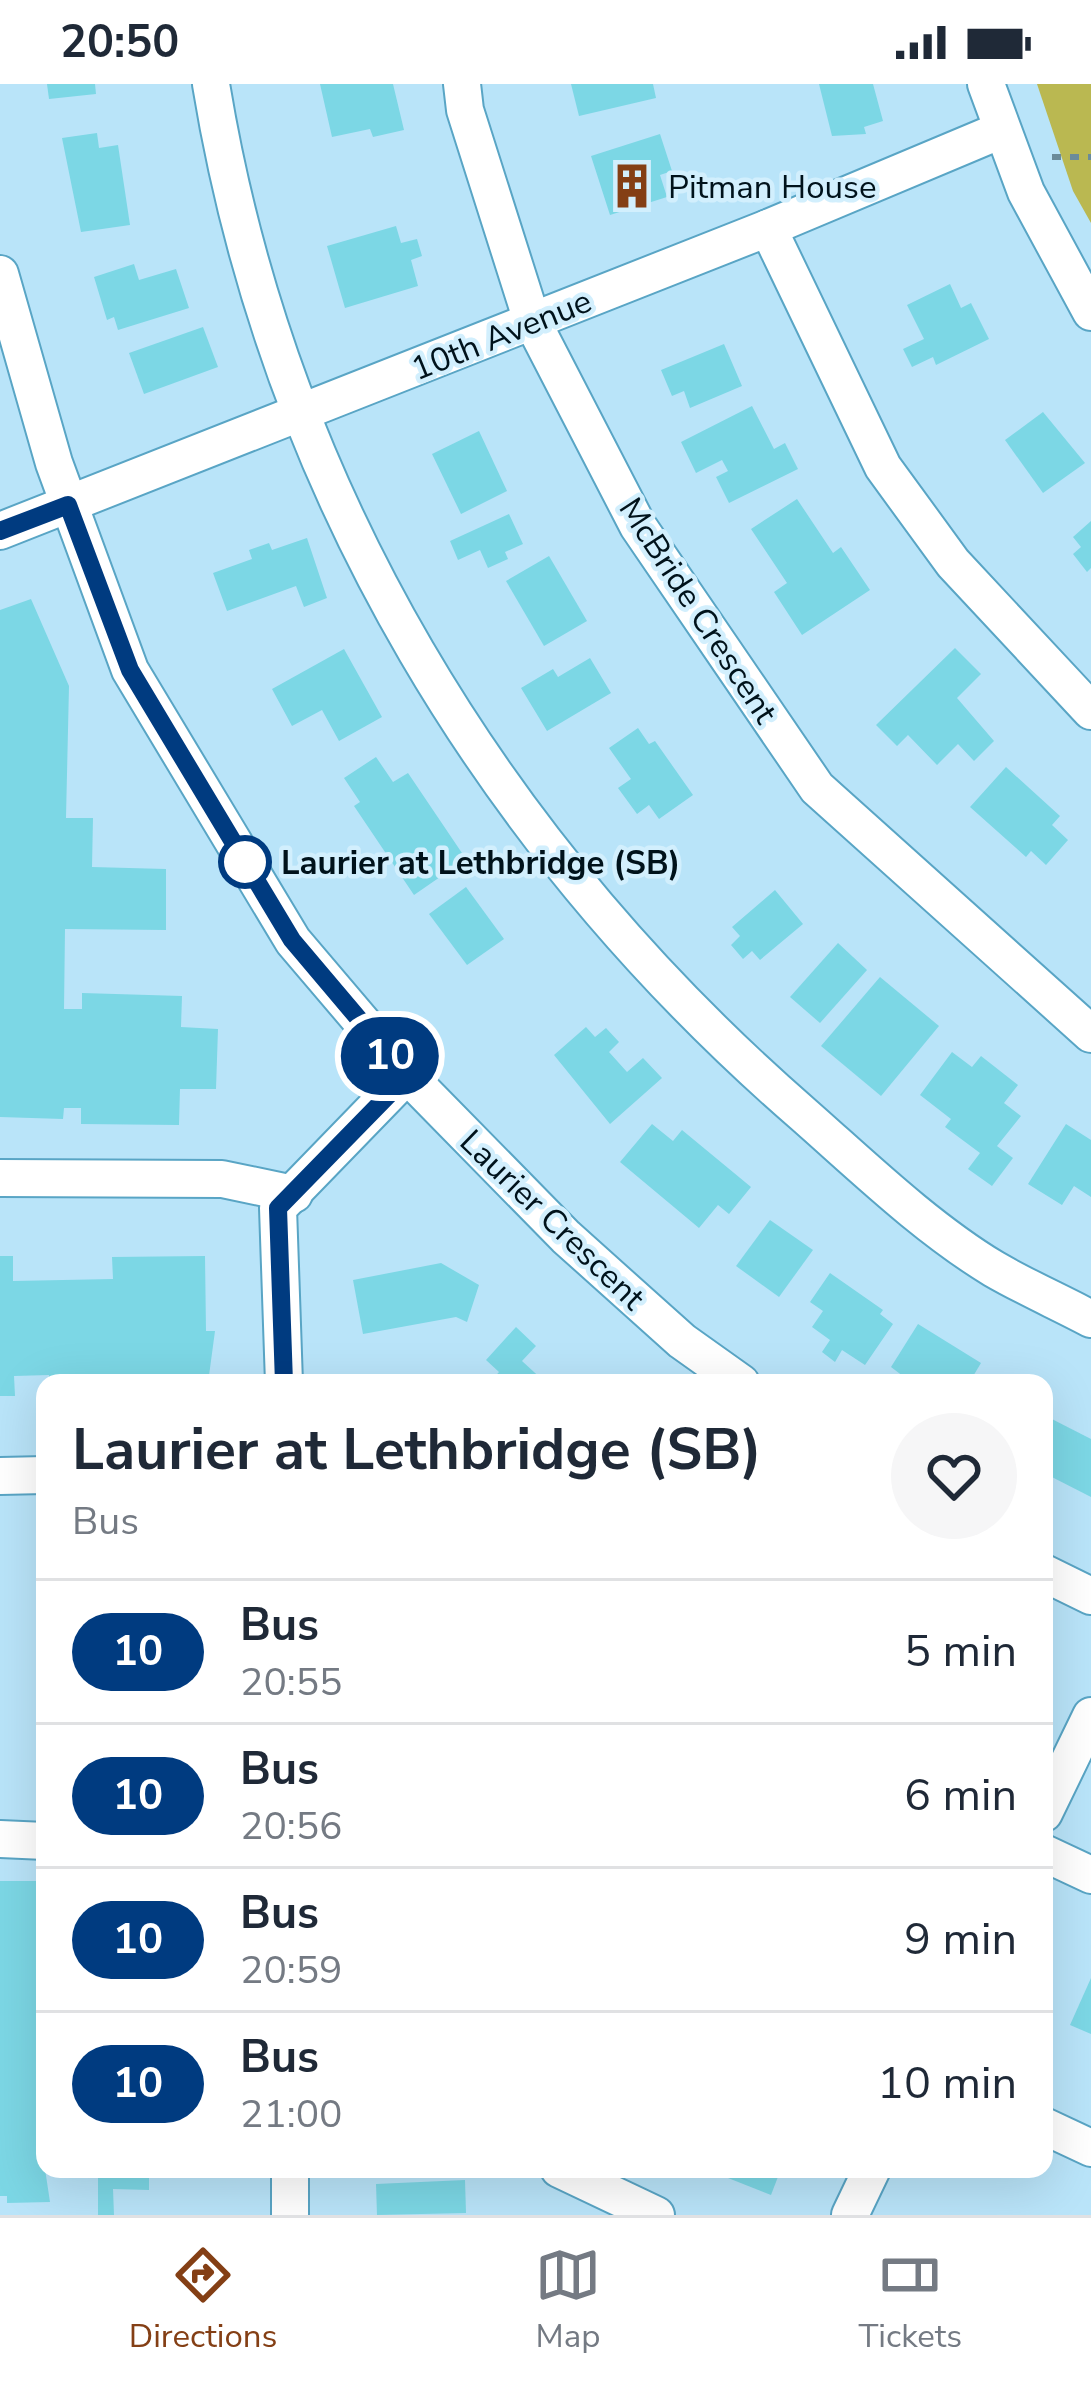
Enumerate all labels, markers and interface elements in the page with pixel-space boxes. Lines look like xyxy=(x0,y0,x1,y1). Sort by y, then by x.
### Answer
text: 20:50 xyxy=(60,12,179,73)
building icon: Pitman House xyxy=(607,161,657,211)
place label: Pitman House xyxy=(668,165,876,210)
street label: 10th Avenue xyxy=(405,279,598,392)
street label: McBride Crescent xyxy=(608,489,788,733)
marker: Laurier at Lethbridge (SB) xyxy=(220,837,270,887)
place label: Laurier at Lethbridge (SB) xyxy=(281,841,680,886)
line badge: 10 xyxy=(336,1017,444,1095)
text: 10 xyxy=(365,1027,415,1084)
street label: Laurier Crescent xyxy=(450,1120,655,1320)
text: Laurier at Lethbridge (SB) xyxy=(72,1411,762,1489)
button: heart xyxy=(891,1413,1017,1539)
text: Bus xyxy=(72,1495,139,1548)
text: Bus xyxy=(240,1595,319,1656)
text: 5 min xyxy=(904,1621,1017,1682)
text: 10 xyxy=(113,1623,163,1680)
text: 20:55 xyxy=(240,1656,343,1709)
text: Bus xyxy=(240,1739,319,1800)
text: 6 min xyxy=(904,1765,1017,1826)
text: 10 xyxy=(113,1767,163,1824)
text: 20:56 xyxy=(240,1800,343,1853)
text: Bus xyxy=(240,1883,319,1944)
text: 9 min xyxy=(904,1909,1017,1970)
text: 10 xyxy=(113,1911,163,1968)
text: 20:59 xyxy=(240,1944,343,1997)
text: Bus xyxy=(240,2027,319,2088)
text: 10 min xyxy=(877,2053,1017,2114)
text: 10 xyxy=(113,2055,163,2112)
text: 21:00 xyxy=(240,2088,343,2141)
tab: Directions xyxy=(129,2242,277,2359)
tab: Map xyxy=(535,2242,601,2359)
tab: Tickets xyxy=(858,2242,962,2359)

